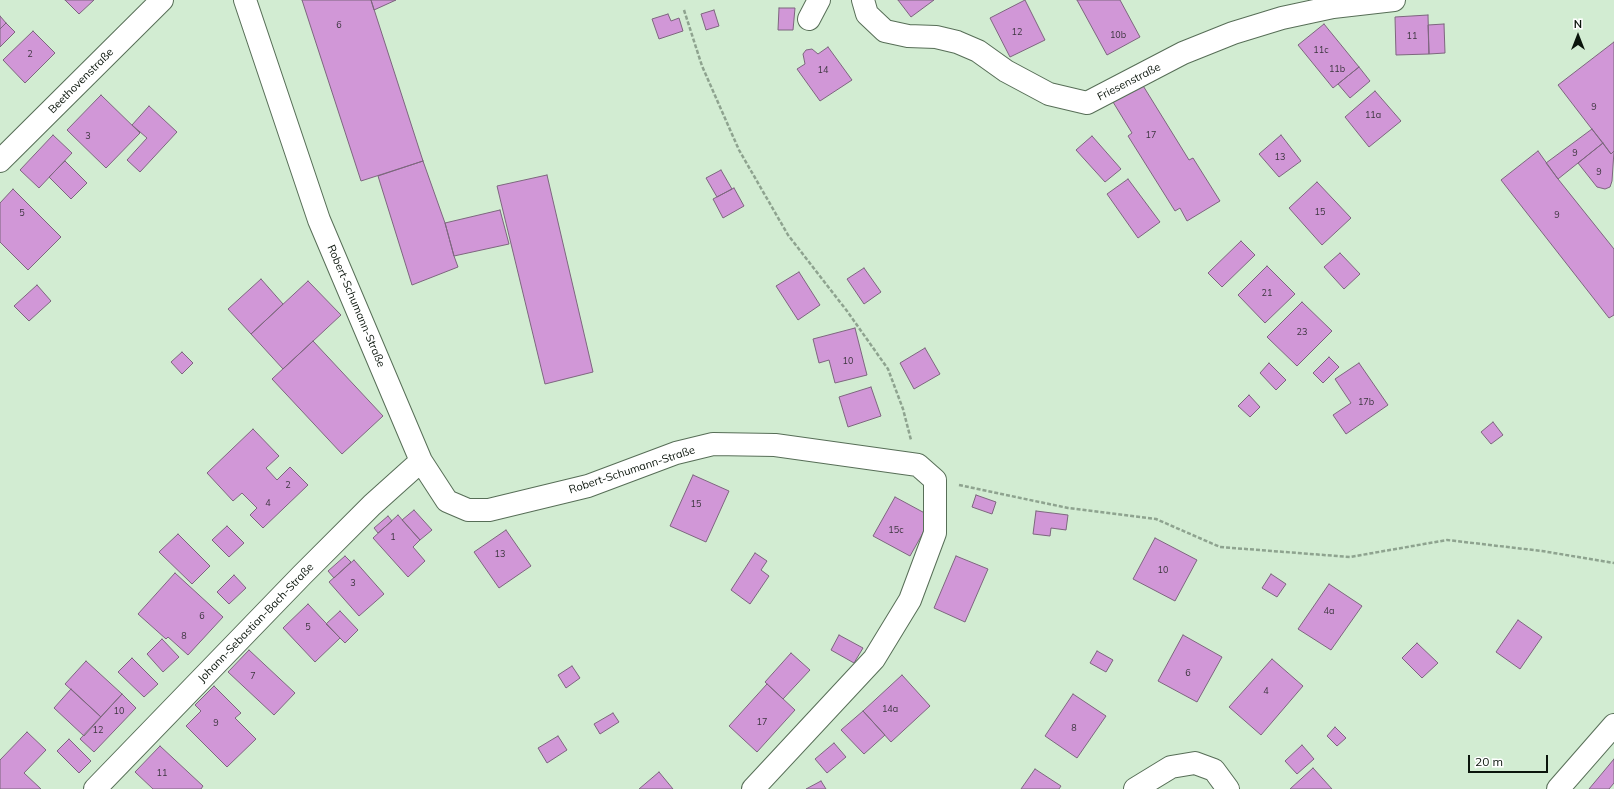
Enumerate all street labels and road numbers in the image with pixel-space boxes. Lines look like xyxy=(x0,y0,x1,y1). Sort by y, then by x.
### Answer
street label: Beethovenstraße xyxy=(46,46,116,116)
street label: Friesenstraße xyxy=(1095,60,1163,104)
street label: Robert-Schumann-Straße xyxy=(324,243,388,369)
street label: Robert-Schumann-Straße xyxy=(567,443,697,497)
street label: Johann-Sebastian-Bach-Straße xyxy=(195,561,317,685)

